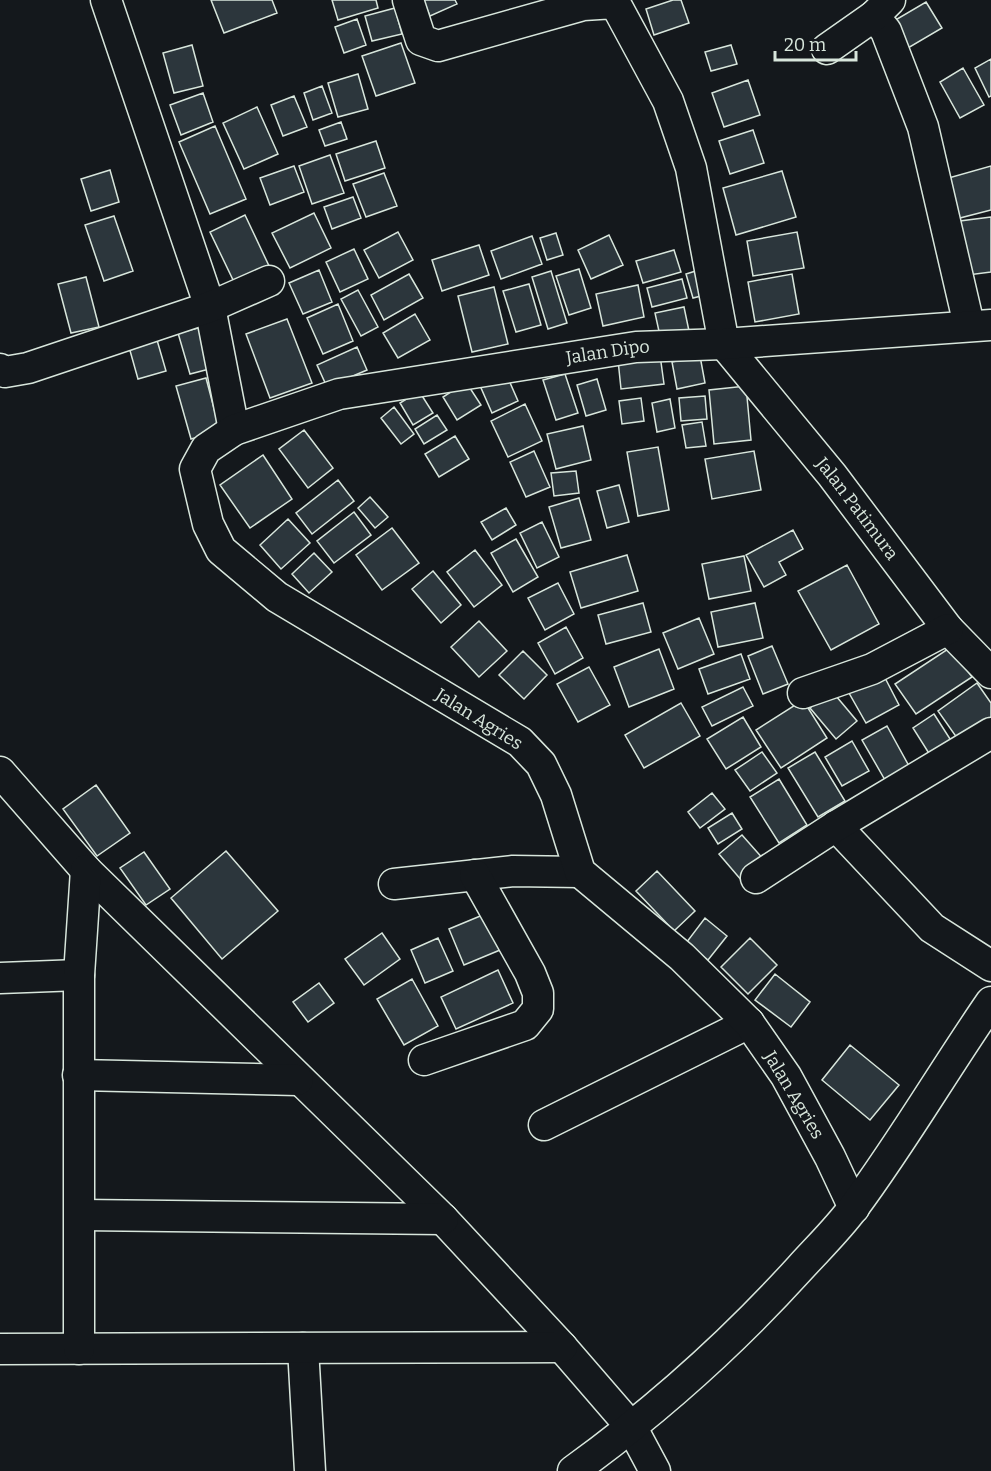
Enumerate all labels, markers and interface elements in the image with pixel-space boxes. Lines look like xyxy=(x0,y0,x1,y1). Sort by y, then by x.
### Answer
scale bar xyxy=(775,24,856,62)
text: 20 m xyxy=(784,34,826,56)
street label: Jalan Dipo xyxy=(563,336,650,369)
street label: Jalan Patimura xyxy=(811,452,903,564)
street label: Jalan Agries xyxy=(430,683,527,755)
street label: Jalan Agries xyxy=(759,1046,829,1143)

